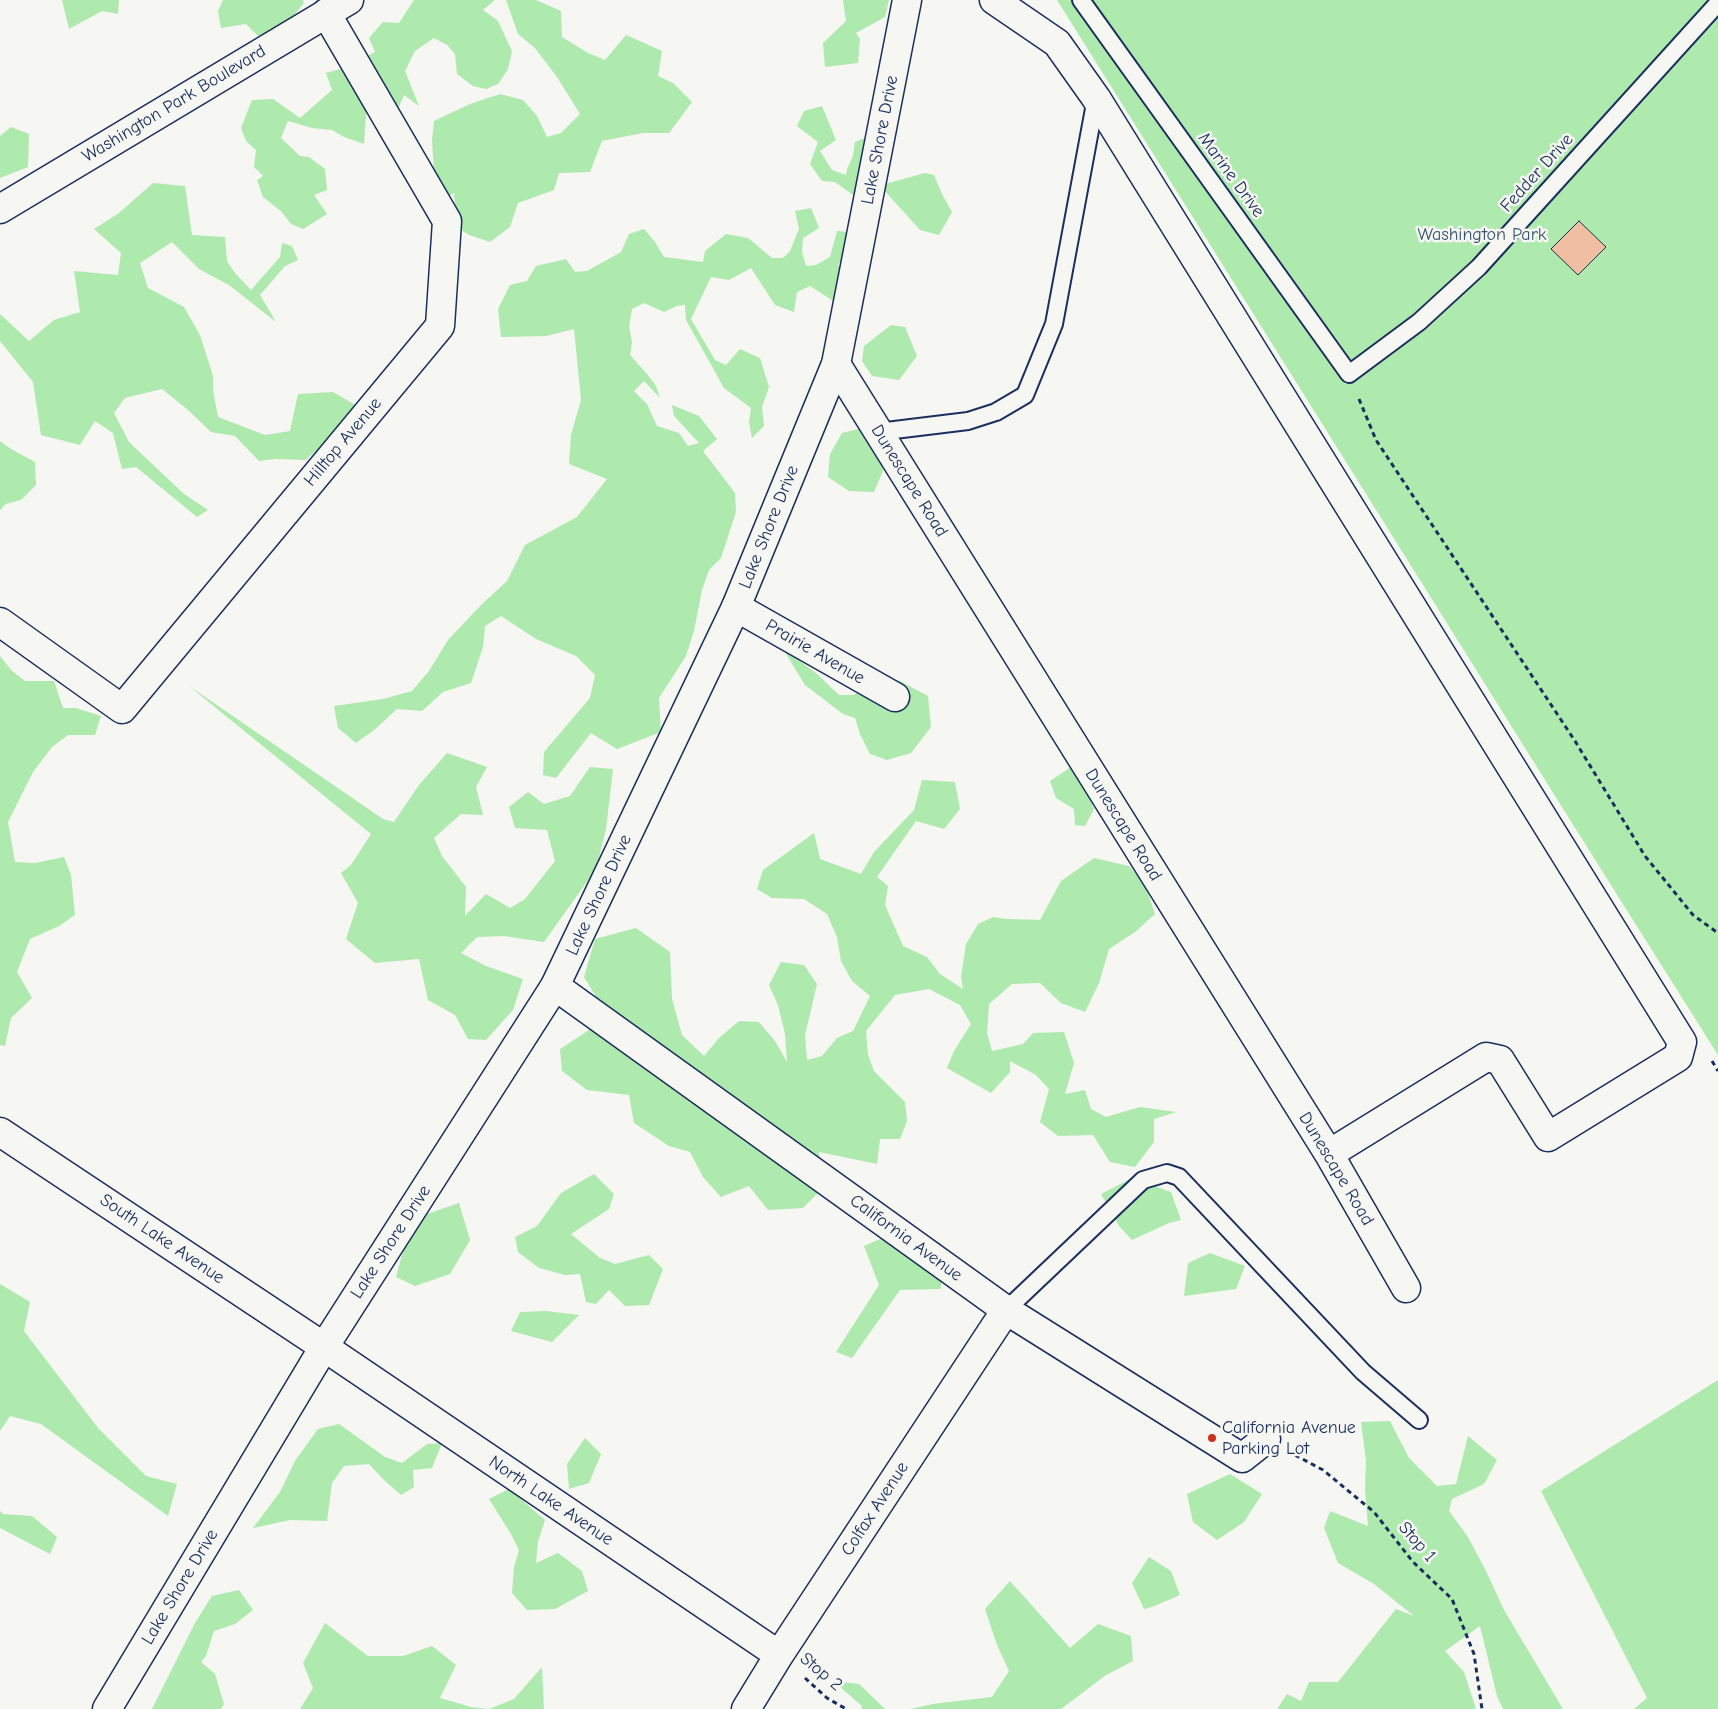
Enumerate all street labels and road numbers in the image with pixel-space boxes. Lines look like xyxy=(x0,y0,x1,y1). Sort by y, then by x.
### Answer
street label: Washington Park Boulevard xyxy=(78,41,270,167)
street label: Lake Shore Drive xyxy=(857,74,903,206)
street label: Marine Drive xyxy=(1193,128,1269,222)
street label: Fedder Drive xyxy=(1496,129,1578,217)
street label: Hilltop Avenue xyxy=(300,393,386,491)
street label: Dunescape Road xyxy=(866,421,952,541)
street label: Lake Shore Drive xyxy=(734,462,804,592)
street label: Prairie Avenue xyxy=(761,615,869,689)
street label: Dunescape Road xyxy=(1080,765,1166,885)
street label: Lake Shore Drive xyxy=(562,831,636,959)
street label: Dunescape Road xyxy=(1294,1108,1378,1230)
street label: Lake Shore Drive xyxy=(346,1181,436,1303)
street label: South Lake Avenue xyxy=(96,1189,228,1289)
street label: California Avenue xyxy=(845,1190,967,1286)
street label: North Lake Avenue xyxy=(485,1451,617,1551)
street label: Colfax Avenue xyxy=(837,1458,913,1560)
street label: Stop 1 xyxy=(1394,1517,1440,1567)
street label: Lake Shore Drive xyxy=(137,1525,223,1649)
street label: Stop 2 xyxy=(795,1648,847,1696)

